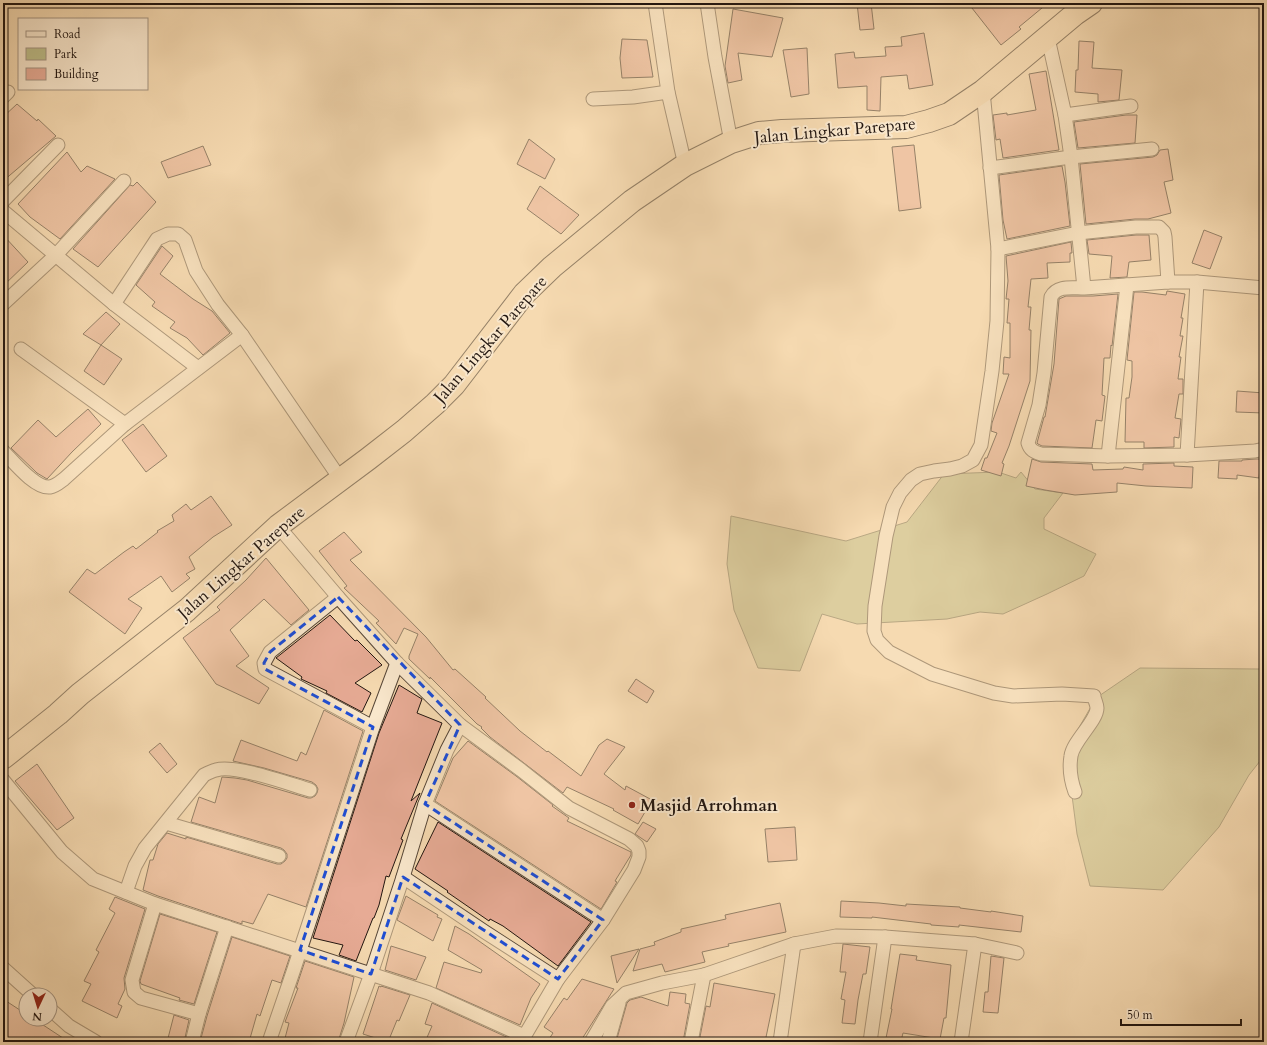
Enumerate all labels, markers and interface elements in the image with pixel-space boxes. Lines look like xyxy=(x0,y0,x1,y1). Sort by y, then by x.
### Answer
legend xyxy=(18,18,148,90)
text: Road xyxy=(54,26,81,42)
text: Park xyxy=(54,46,78,62)
text: Building xyxy=(54,66,99,82)
street label: Jalan Lingkar Parepare xyxy=(750,112,917,149)
street label: Jalan Lingkar Parepare xyxy=(427,271,552,410)
street label: Jalan Lingkar Parepare xyxy=(170,501,310,626)
place label: Masjid Arrohman xyxy=(640,794,778,817)
marker: Masjid Arrohman xyxy=(627,800,637,810)
north arrow xyxy=(18,987,58,1027)
scale bar xyxy=(1121,1001,1241,1027)
text: 50 m xyxy=(1127,1007,1154,1023)
text: N xyxy=(32,1009,43,1024)

